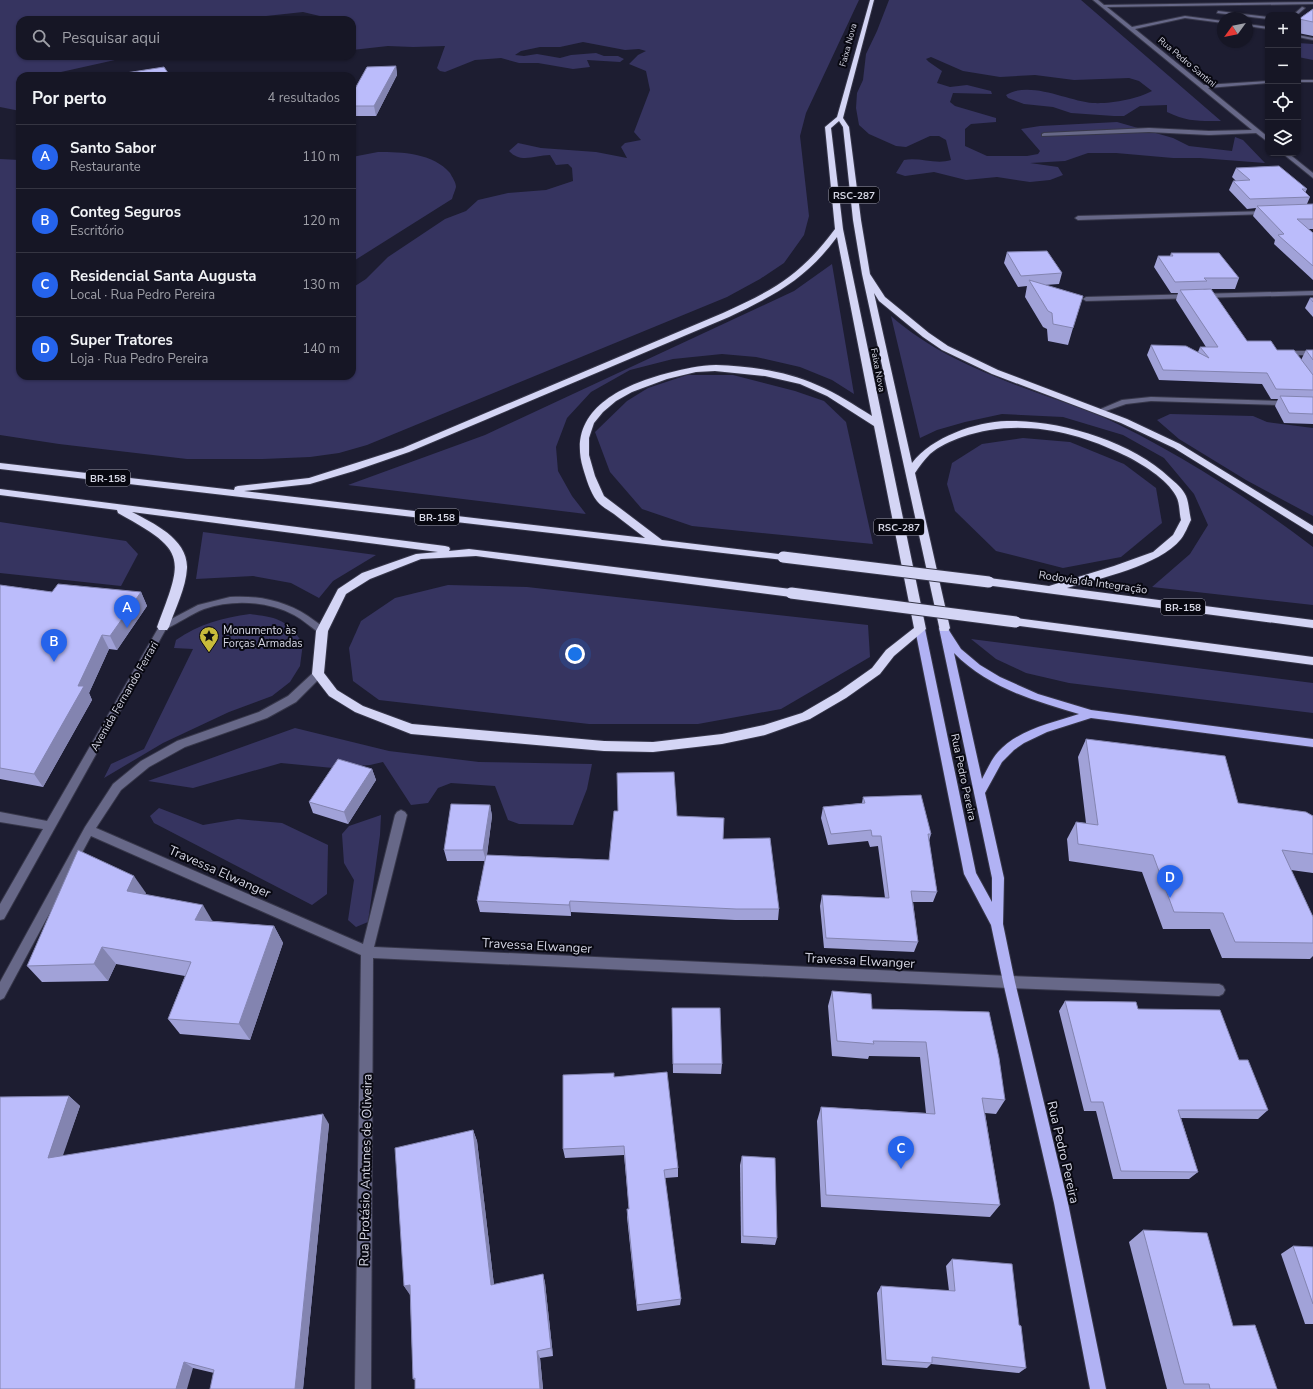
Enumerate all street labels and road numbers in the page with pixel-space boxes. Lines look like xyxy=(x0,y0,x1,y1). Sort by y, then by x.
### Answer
street label: Faixa Nova xyxy=(836,22,860,68)
street label: Rua Pedro Santini xyxy=(1156,34,1218,90)
road number: RSC-287 xyxy=(829,187,879,203)
street label: Faixa Nova xyxy=(868,347,888,393)
road number: BR-158 xyxy=(86,470,130,486)
road number: BR-158 xyxy=(415,509,459,525)
road number: RSC-287 xyxy=(874,519,924,535)
street label: Rodovia da Integração xyxy=(1038,567,1148,598)
road number: BR-158 xyxy=(1161,599,1205,615)
street label: Avenida Fernando Ferrari xyxy=(87,639,162,754)
street label: Rua Pedro Pereira xyxy=(947,732,980,822)
street label: Travessa Elwanger xyxy=(166,841,274,903)
street label: Travessa Elwanger xyxy=(482,934,593,958)
street label: Travessa Elwanger xyxy=(805,949,916,973)
street label: Rua Protásio Antunes de Oliveira xyxy=(355,1074,377,1266)
street label: Rua Pedro Pereira xyxy=(1042,1099,1084,1205)

